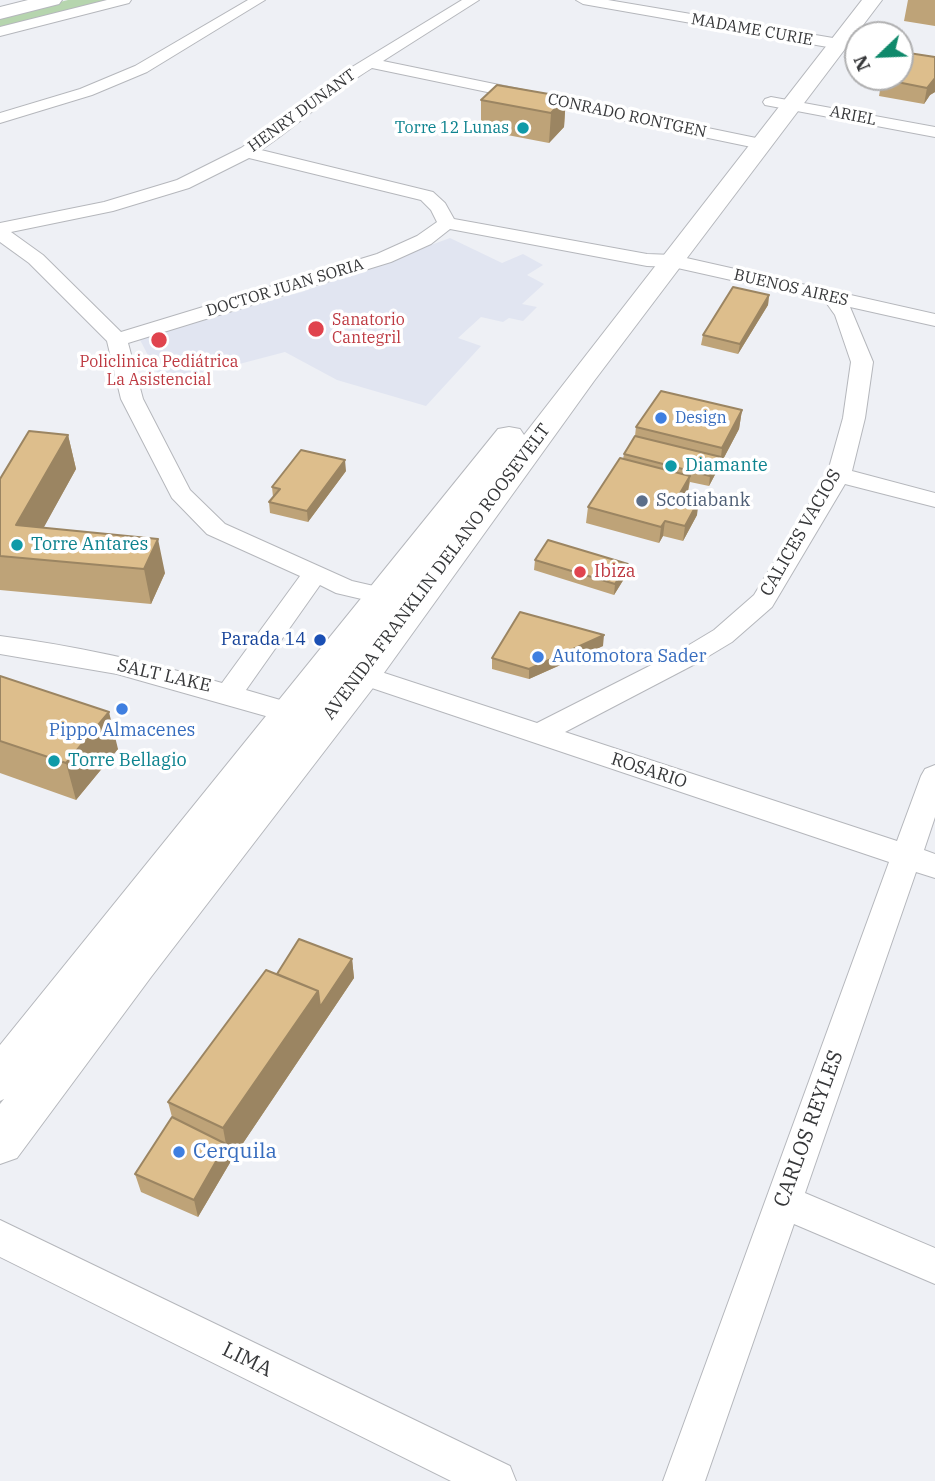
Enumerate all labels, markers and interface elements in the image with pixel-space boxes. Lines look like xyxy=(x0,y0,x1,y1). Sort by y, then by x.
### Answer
street label: MADAME CURIE xyxy=(690,10,814,50)
north arrow xyxy=(844,21,914,91)
text: N xyxy=(848,52,875,75)
street label: HENRY DUNANT xyxy=(244,65,360,157)
street label: CONRADO RONTGEN xyxy=(546,90,708,142)
street label: ARIEL xyxy=(828,102,878,130)
place label: Torre 12 Lunas xyxy=(395,118,509,138)
marker: Torre 12 Lunas xyxy=(515,120,531,136)
street label: DOCTOR JUAN SORIA xyxy=(204,255,366,321)
street label: BUENOS AIRES xyxy=(732,266,850,310)
place label: Sanatorio Cantegril xyxy=(332,310,405,348)
marker: Sanatorio Cantegril xyxy=(306,319,326,339)
marker: Policlinica Pediátrica La Asistencial xyxy=(149,330,169,350)
place label: Policlinica Pediátrica La Asistencial xyxy=(79,352,239,390)
place label: Design xyxy=(675,408,727,428)
marker: Design xyxy=(653,410,669,426)
street label: AVENIDA FRANKLIN DELANO ROOSEVELT xyxy=(319,420,555,724)
place label: Diamante xyxy=(685,455,768,477)
marker: Diamante xyxy=(663,458,679,474)
street label: CALICES VACIOS xyxy=(756,466,846,600)
place label: Scotiabank xyxy=(656,490,750,512)
marker: Scotiabank xyxy=(634,493,650,509)
place label: Torre Antares xyxy=(31,534,148,556)
marker: Torre Antares xyxy=(9,537,25,553)
place label: Ibiza xyxy=(594,561,636,583)
marker: Ibiza xyxy=(572,564,588,580)
place label: Parada 14 xyxy=(221,629,306,651)
marker: Parada 14 xyxy=(312,632,328,648)
place label: Automotora Sader xyxy=(552,646,706,668)
marker: Automotora Sader xyxy=(530,649,546,665)
street label: SALT LAKE xyxy=(115,655,213,697)
marker: Pippo Almacenes xyxy=(114,701,130,717)
place label: Pippo Almacenes xyxy=(49,720,195,742)
street label: ROSARIO xyxy=(608,749,690,793)
place label: Torre Bellagio xyxy=(68,750,187,772)
marker: Torre Bellagio xyxy=(46,753,62,769)
street label: CARLOS REYLES xyxy=(769,1047,849,1211)
place label: Cerquila xyxy=(193,1139,277,1165)
marker: Cerquila xyxy=(171,1144,187,1160)
street label: LIMA xyxy=(218,1337,276,1383)

